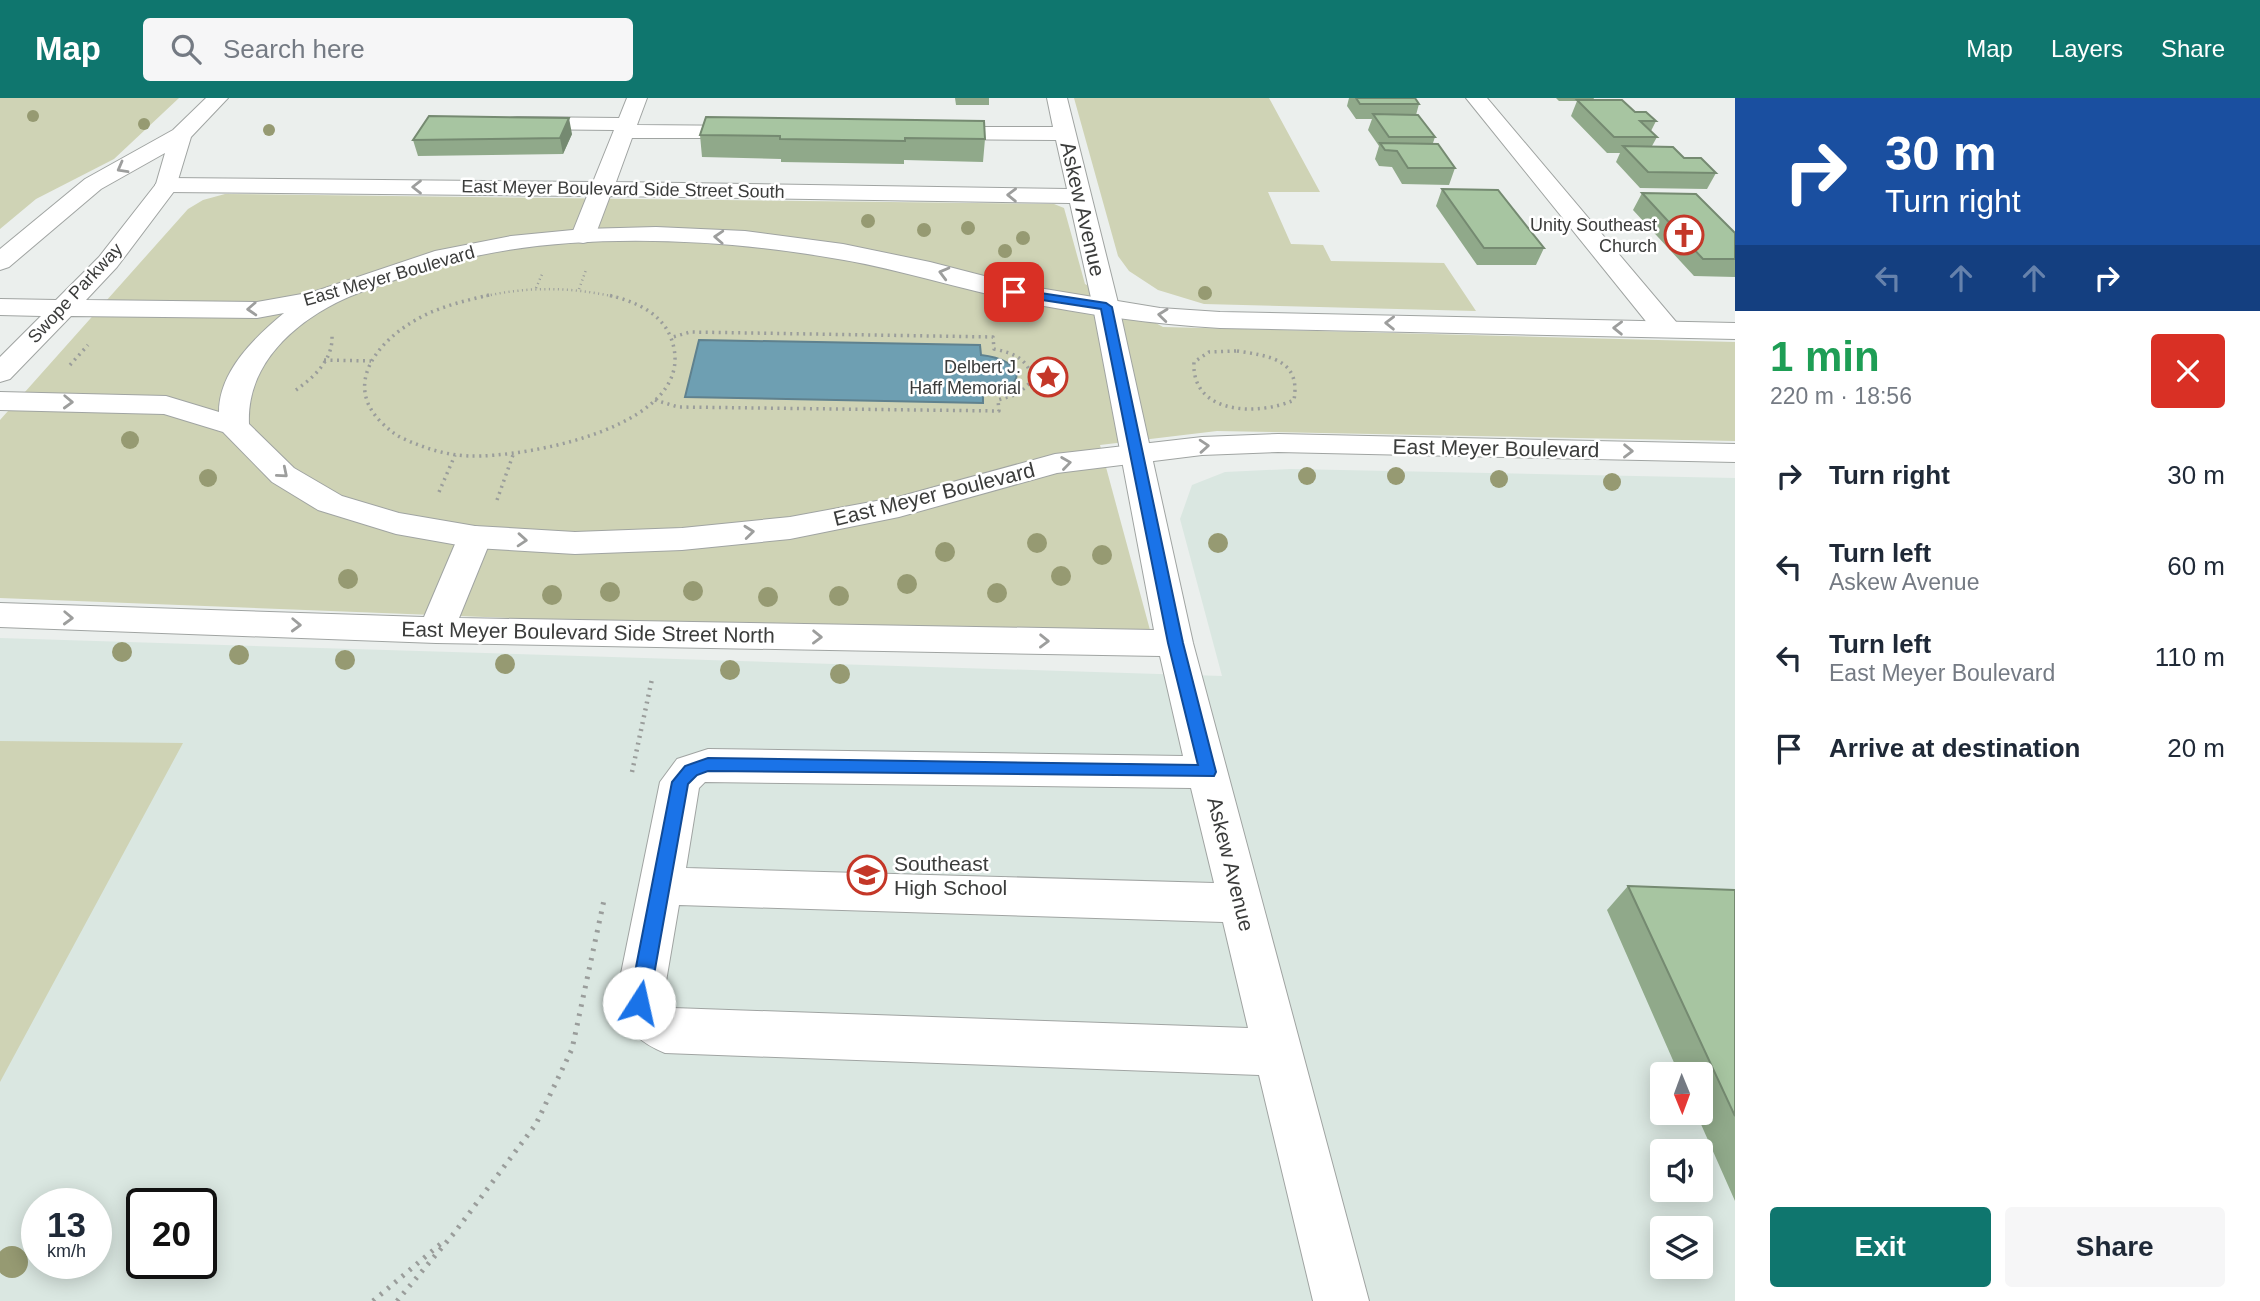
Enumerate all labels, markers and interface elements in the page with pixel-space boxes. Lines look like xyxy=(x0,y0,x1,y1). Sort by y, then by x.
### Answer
search box xyxy=(143,18,633,81)
text: Map xyxy=(35,30,101,67)
icon: search xyxy=(167,30,205,68)
text: Search here xyxy=(223,34,365,64)
text: Map xyxy=(1966,35,2013,62)
text: Layers xyxy=(2051,35,2123,62)
text: Share xyxy=(2161,35,2225,62)
icon: right xyxy=(1770,126,1861,217)
text: 30 m xyxy=(1885,126,1997,180)
street label: Askew Avenue xyxy=(1056,139,1110,279)
one-way arrow xyxy=(116,160,129,173)
street label: East Meyer Boulevard Side Street South xyxy=(461,176,785,202)
one-way arrow xyxy=(411,179,421,195)
text: Turn right xyxy=(1885,183,2021,219)
one-way arrow xyxy=(1006,187,1016,203)
church icon: Unity Southeast Church xyxy=(1663,214,1705,256)
place label: Unity Southeast Church xyxy=(1530,215,1657,256)
one-way arrow xyxy=(714,229,725,244)
street label: Swope Parkway xyxy=(24,239,126,347)
street label: East Meyer Boulevard xyxy=(301,242,477,310)
icon: left xyxy=(1869,259,1907,297)
icon: ahead xyxy=(1942,259,1980,297)
icon: ahead xyxy=(2015,259,2053,297)
icon: right xyxy=(2088,259,2126,297)
pin xyxy=(984,262,1044,322)
one-way arrow xyxy=(938,267,950,282)
icon: arrive xyxy=(995,273,1033,311)
one-way arrow xyxy=(246,302,257,317)
one-way arrow xyxy=(1157,308,1169,323)
one-way arrow xyxy=(1385,316,1396,331)
one-way arrow xyxy=(1612,321,1623,336)
text: 1 min xyxy=(1770,333,1880,380)
button: close xyxy=(2151,334,2225,408)
place icon: Delbert J. Haff Memorial xyxy=(1027,356,1069,398)
place label: Delbert J. Haff Memorial xyxy=(909,357,1021,398)
text: 220 m · 18:56 xyxy=(1770,383,1912,409)
one-way arrow xyxy=(63,395,74,410)
street label: East Meyer Boulevard xyxy=(1393,435,1599,461)
one-way arrow xyxy=(1199,439,1210,454)
one-way arrow xyxy=(1623,443,1633,459)
one-way arrow xyxy=(1060,456,1072,471)
icon: right xyxy=(1770,457,1808,495)
street label: East Meyer Boulevard xyxy=(831,458,1037,530)
text: Turn right xyxy=(1829,460,1950,490)
text: 30 m xyxy=(2167,460,2225,490)
one-way arrow xyxy=(275,465,288,477)
one-way arrow xyxy=(743,525,754,540)
one-way arrow xyxy=(516,532,527,547)
text: Turn left xyxy=(1829,538,1931,568)
icon: left xyxy=(1770,548,1808,586)
text: 60 m xyxy=(2167,551,2225,581)
text: Askew Avenue xyxy=(1829,569,1979,595)
one-way arrow xyxy=(63,610,74,625)
street label: East Meyer Boulevard Side Street North xyxy=(401,617,775,647)
one-way arrow xyxy=(290,618,301,633)
one-way arrow xyxy=(812,629,823,645)
text: Turn left xyxy=(1829,629,1931,659)
one-way arrow xyxy=(1040,633,1050,649)
icon: left xyxy=(1770,639,1808,677)
text: 110 m xyxy=(2155,642,2225,672)
text: East Meyer Boulevard xyxy=(1829,660,2055,686)
icon: arrive xyxy=(1770,730,1808,768)
text: Arrive at destination xyxy=(1829,733,2080,763)
text: 20 m xyxy=(2167,733,2225,763)
street label: Askew Avenue xyxy=(1203,795,1259,933)
place label: Southeast High School xyxy=(894,852,1007,899)
school or university icon: Southeast High School xyxy=(846,854,888,896)
position arrow xyxy=(602,966,676,1040)
north arrow xyxy=(1650,1062,1713,1125)
map controls xyxy=(1650,1062,1713,1279)
button: sound xyxy=(1650,1139,1713,1202)
speed limit sign: 20 xyxy=(126,1188,217,1279)
text: 13 xyxy=(47,1205,86,1244)
button: Exit xyxy=(1770,1207,1991,1287)
button: Share xyxy=(2005,1207,2225,1287)
button: layers xyxy=(1650,1216,1713,1279)
text: km/h xyxy=(47,1241,86,1261)

